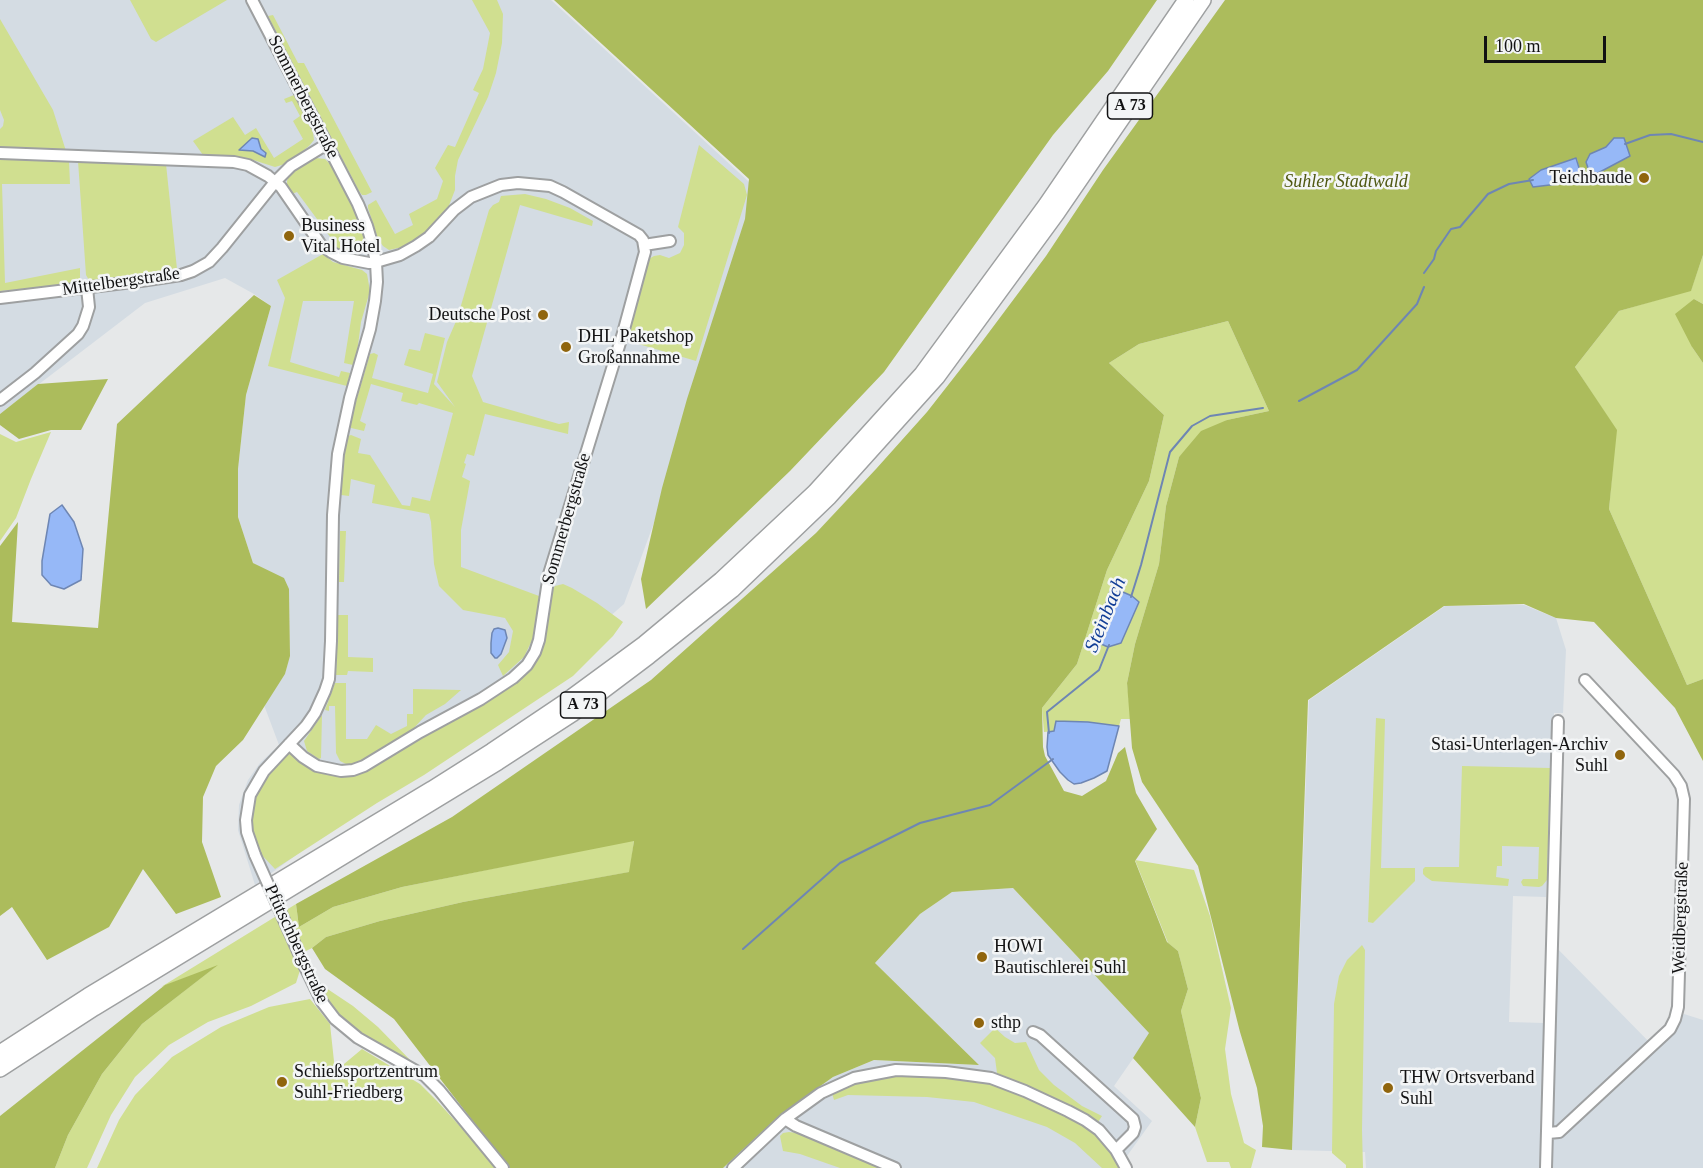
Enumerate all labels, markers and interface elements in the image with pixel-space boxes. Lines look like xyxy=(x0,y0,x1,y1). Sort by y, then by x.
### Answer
scale bar xyxy=(1487,24,1608,62)
street label: Sommerbergstraße xyxy=(263,32,343,162)
text: 100 m xyxy=(1495,36,1541,56)
road number: A 73 xyxy=(1108,93,1152,119)
place label: Teichbaude xyxy=(1549,167,1632,189)
park label: Suhler Stadtwald xyxy=(1284,171,1408,193)
marker: Teichbaude xyxy=(1637,171,1651,185)
place label: Business Vital Hotel xyxy=(301,215,380,258)
marker: Business Vital Hotel xyxy=(282,229,296,243)
street label: Mittelbergstraße xyxy=(61,263,181,301)
place label: Deutsche Post xyxy=(429,304,531,326)
marker: Deutsche Post xyxy=(536,308,550,322)
place label: DHL Paketshop Großannahme xyxy=(578,326,693,368)
marker: DHL Paketshop Großannahme xyxy=(559,340,573,354)
street label: Sommerbergstraße xyxy=(538,451,596,587)
water label: Steinbach xyxy=(1080,574,1132,656)
road number: A 73 xyxy=(560,692,606,718)
place label: Stasi-Unterlagen-Archiv Suhl xyxy=(1431,734,1608,777)
marker: Stasi-Unterlagen-Archiv Suhl xyxy=(1613,748,1627,762)
street label: Weidbergstraße xyxy=(1668,862,1694,974)
street label: Pfütschbergstraße xyxy=(259,881,333,1007)
place label: HOWI Bautischlerei Suhl xyxy=(994,936,1126,978)
marker: HOWI Bautischlerei Suhl xyxy=(975,950,989,964)
place label: sthp xyxy=(991,1012,1021,1034)
marker: sthp xyxy=(972,1016,986,1030)
place label: Schießsportzentrum Suhl-Friedberg xyxy=(294,1061,438,1104)
place label: THW Ortsverband Suhl xyxy=(1400,1067,1534,1110)
marker: Schießsportzentrum Suhl-Friedberg xyxy=(275,1075,289,1089)
marker: THW Ortsverband Suhl xyxy=(1381,1081,1395,1095)

